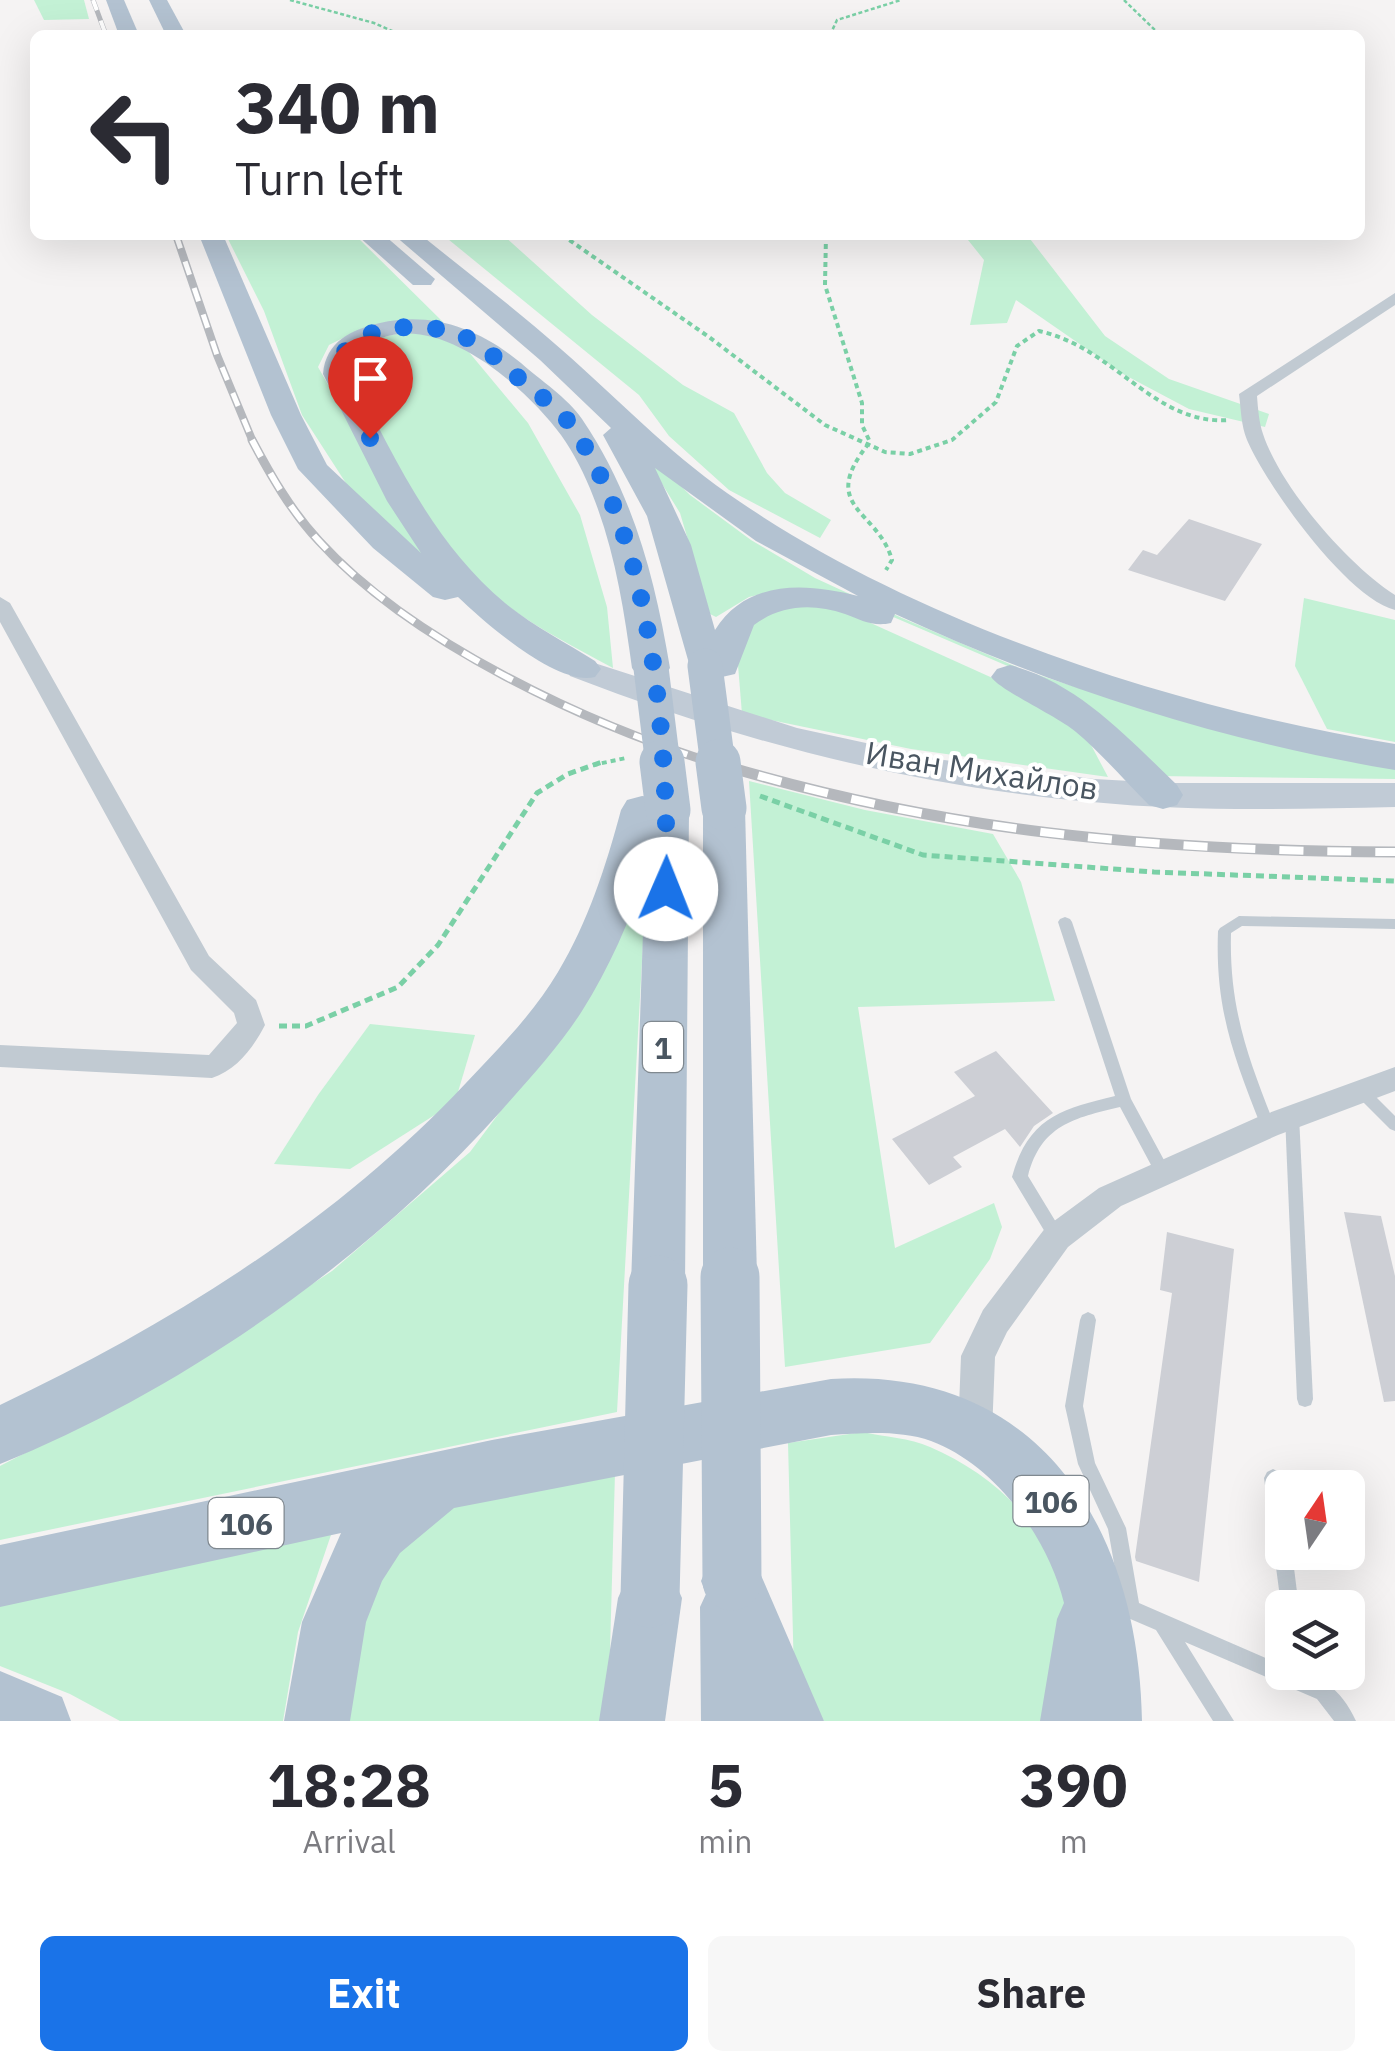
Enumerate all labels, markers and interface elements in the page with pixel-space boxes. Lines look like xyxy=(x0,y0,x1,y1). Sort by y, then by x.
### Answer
text: 340 m xyxy=(235,61,440,152)
icon: left xyxy=(70,70,200,200)
text: Turn left xyxy=(235,149,404,207)
pin xyxy=(328,336,413,439)
icon: arrive xyxy=(343,351,398,406)
street label: Иван Михайлов xyxy=(863,731,1101,809)
position arrow xyxy=(614,837,718,941)
road number: 1 xyxy=(643,1022,683,1072)
north arrow xyxy=(1265,1470,1365,1570)
map controls xyxy=(1265,1470,1365,1690)
road number: 106 xyxy=(1014,1476,1088,1526)
road number: 106 xyxy=(208,1498,284,1548)
button: layers xyxy=(1265,1590,1365,1690)
text: 18:28 xyxy=(267,1745,431,1824)
text: 5 xyxy=(707,1745,743,1824)
text: 390 xyxy=(1020,1745,1128,1824)
text: Arrival xyxy=(303,1820,396,1862)
text: min xyxy=(698,1820,752,1862)
text: m xyxy=(1060,1820,1088,1862)
button: Exit xyxy=(40,1936,688,2051)
button: Share xyxy=(708,1936,1355,2051)

